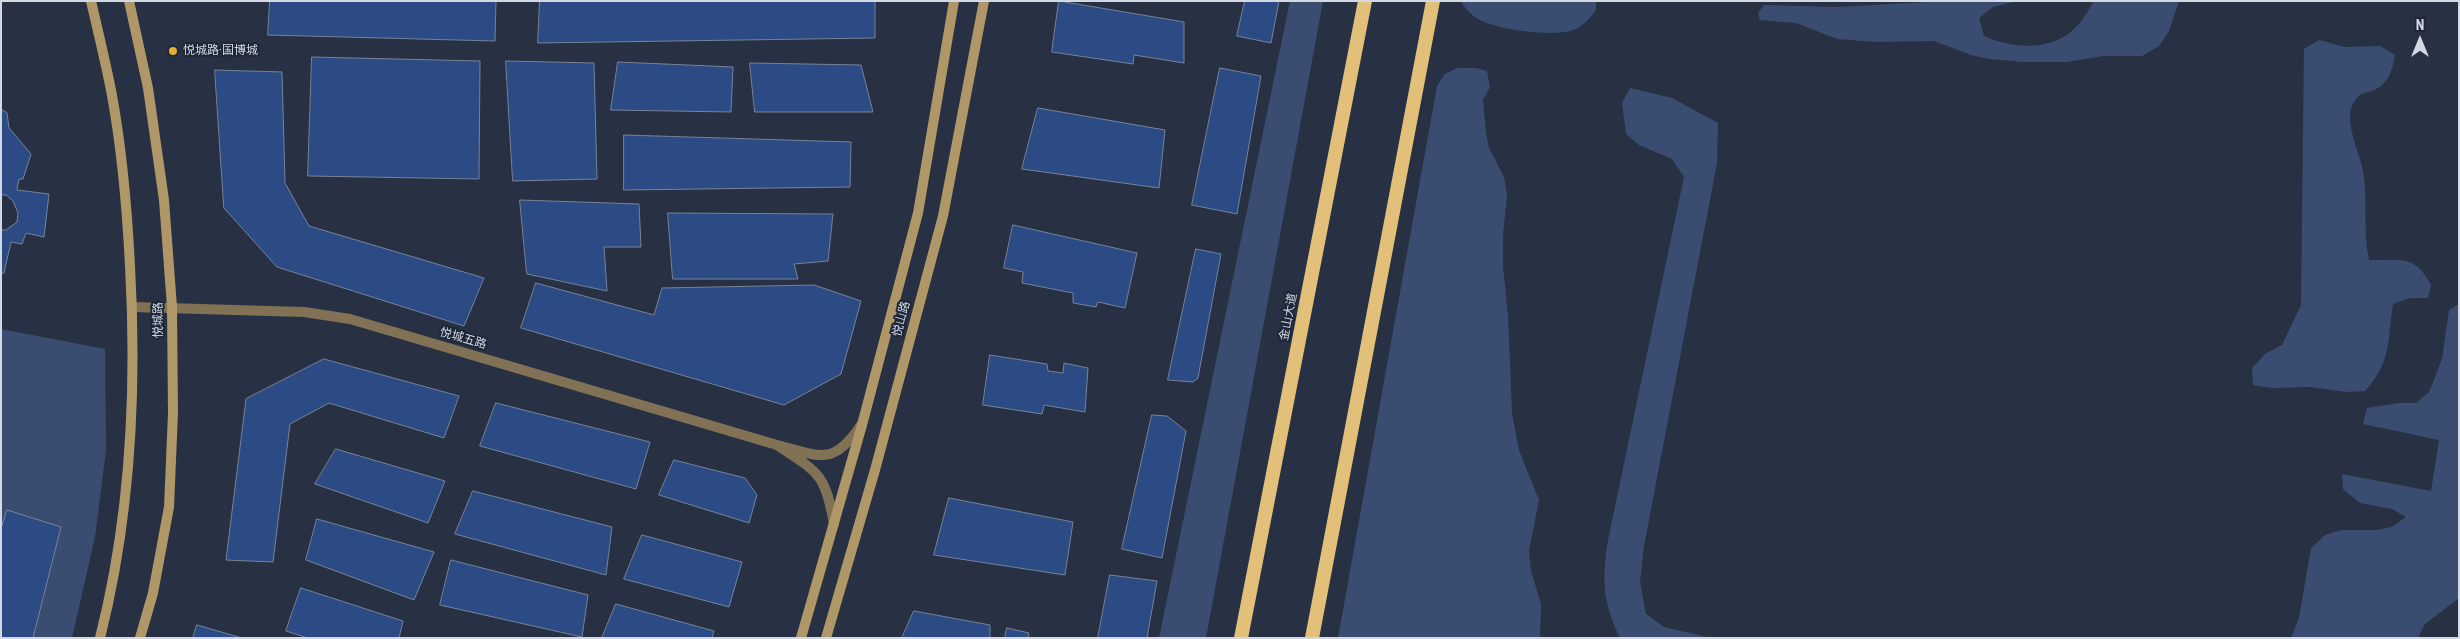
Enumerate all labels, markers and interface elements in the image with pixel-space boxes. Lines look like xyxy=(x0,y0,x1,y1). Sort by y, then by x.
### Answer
north arrow xyxy=(2395,15,2445,65)
text: N xyxy=(2416,17,2424,33)
place label: 悦城路·国博城 xyxy=(183,44,258,58)
marker: 悦城路·国博城 xyxy=(167,45,179,57)
street label: 金山大道 xyxy=(1277,292,1301,342)
street label: 悦山路 xyxy=(890,300,914,338)
street label: 悦城路 xyxy=(151,302,167,338)
street label: 悦城五路 xyxy=(438,325,488,353)

